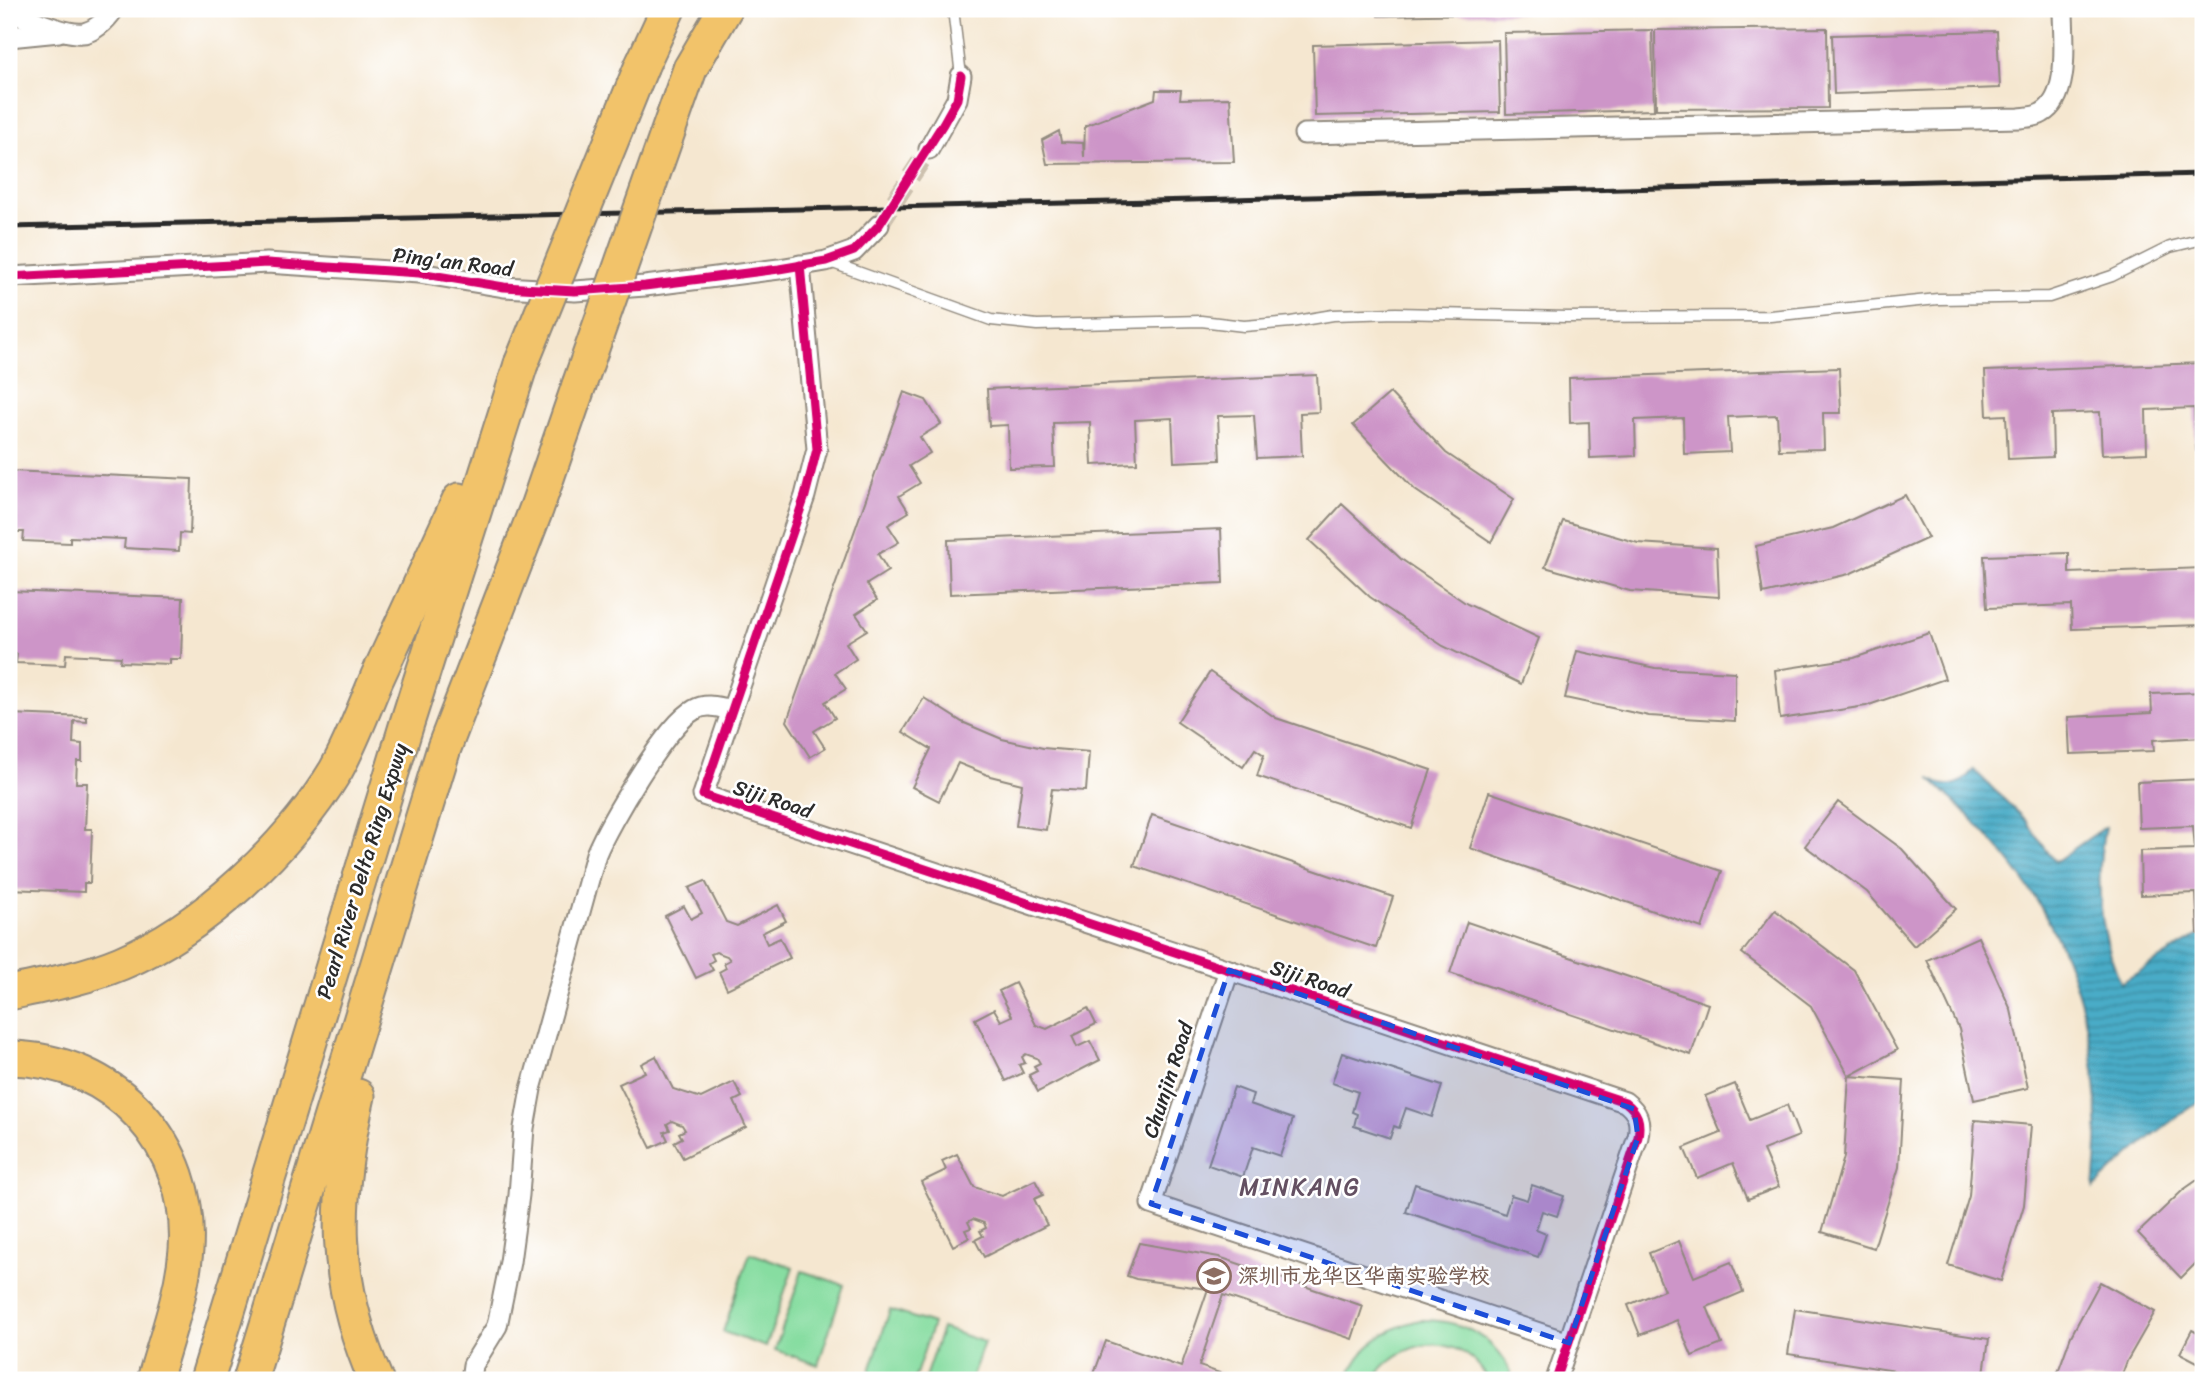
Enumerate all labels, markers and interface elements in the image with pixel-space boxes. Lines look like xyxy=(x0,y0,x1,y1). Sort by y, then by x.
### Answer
street label: Ping'an Road xyxy=(391,236,517,288)
street label: Pearl River Delta Ring Expwy xyxy=(305,738,419,1004)
street label: Siji Road xyxy=(728,768,820,830)
street label: Siji Road xyxy=(1265,948,1357,1010)
street label: Chunjin Road xyxy=(1131,1015,1205,1143)
district label: MINKANG xyxy=(1239,1166,1361,1208)
school or university icon: 深圳市龙华区华南实验学校 xyxy=(1195,1257,1233,1295)
place label: 深圳市龙华区华南实验学校 xyxy=(1238,1257,1490,1295)

